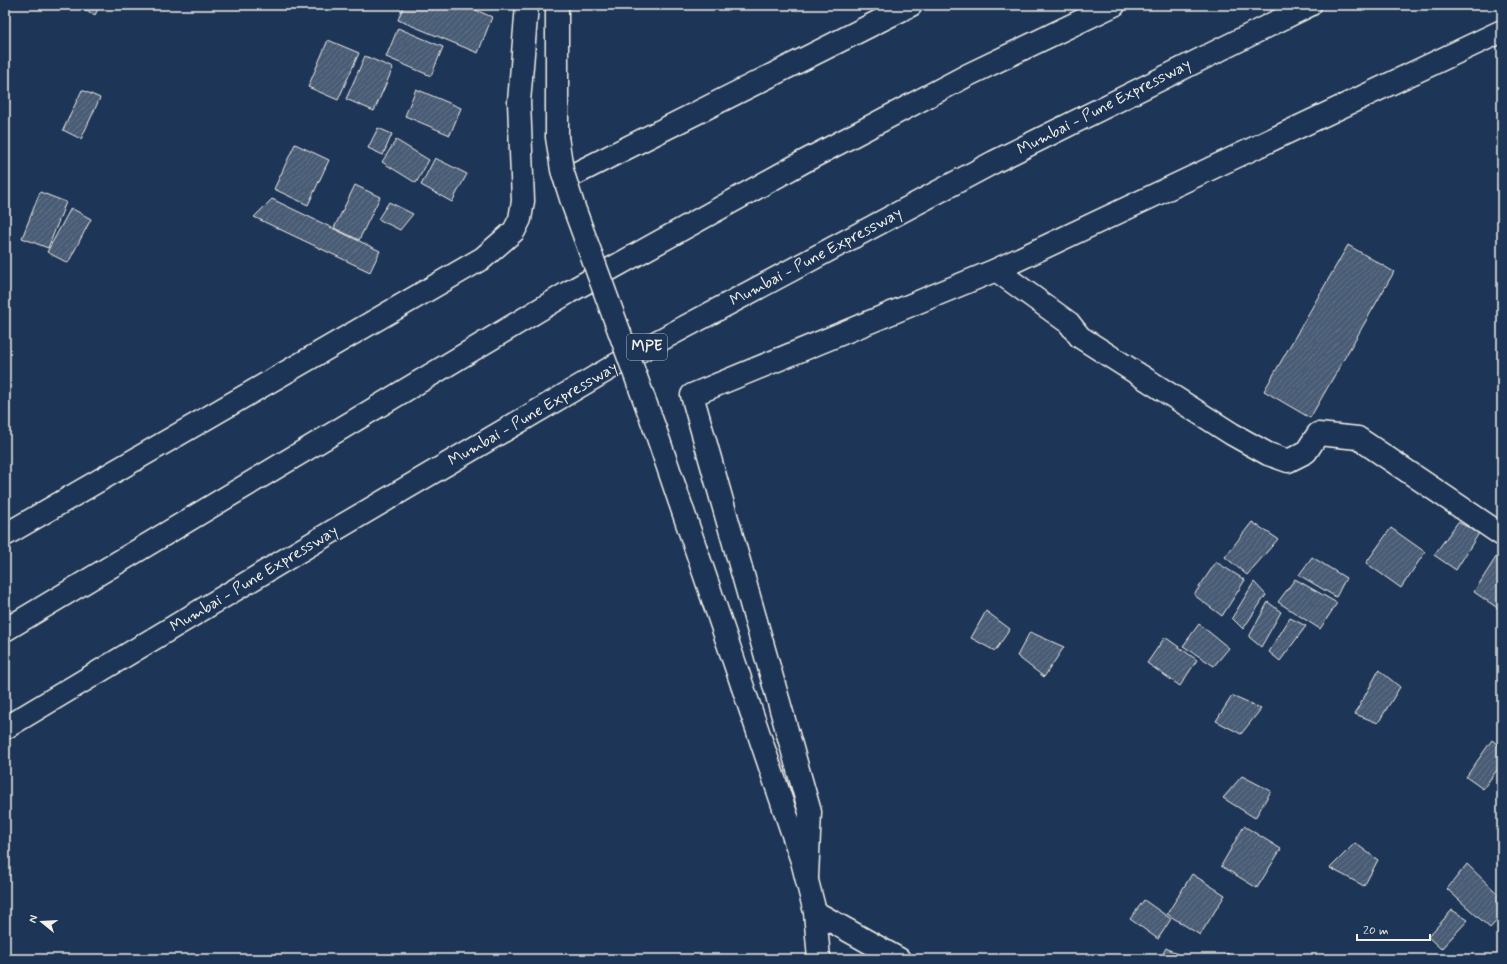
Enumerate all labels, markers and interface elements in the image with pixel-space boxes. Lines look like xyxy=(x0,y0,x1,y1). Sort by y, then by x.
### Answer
street label: Mumbai - Pune Expressway xyxy=(1014,54,1194,160)
street label: Mumbai - Pune Expressway xyxy=(726,203,906,311)
road number: MPE xyxy=(627,334,667,360)
street label: Mumbai - Pune Expressway xyxy=(445,357,621,471)
street label: Mumbai - Pune Expressway xyxy=(166,521,342,637)
north arrow xyxy=(22,902,62,942)
text: N xyxy=(26,914,41,925)
scale bar xyxy=(1357,916,1430,942)
text: 20 m xyxy=(1363,923,1389,939)

